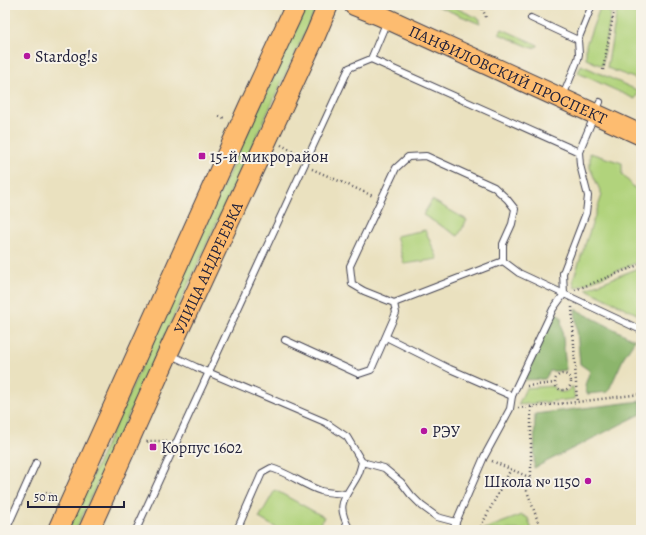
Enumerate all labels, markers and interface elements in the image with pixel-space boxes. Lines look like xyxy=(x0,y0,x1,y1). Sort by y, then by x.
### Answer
street label: ПАНФИЛОВСКИЙ ПРОСПЕКТ xyxy=(405,20,611,130)
place label: Stardog!s xyxy=(35,46,98,68)
marker: Stardog!s xyxy=(22,51,32,61)
place label: 15-й микрорайон xyxy=(210,146,328,168)
marker: 15-й микрорайон xyxy=(197,151,207,161)
street label: УЛИЦА АНДРЕЕВКА xyxy=(168,198,249,338)
place label: РЭУ xyxy=(432,421,461,443)
marker: РЭУ xyxy=(419,426,429,436)
place label: Корпус 1602 xyxy=(161,437,243,459)
marker: Корпус 1602 xyxy=(148,442,158,452)
place label: Школа № 1150 xyxy=(484,471,580,493)
marker: Школа № 1150 xyxy=(583,476,593,486)
scale bar xyxy=(28,483,124,509)
text: 50 m xyxy=(34,489,58,505)

